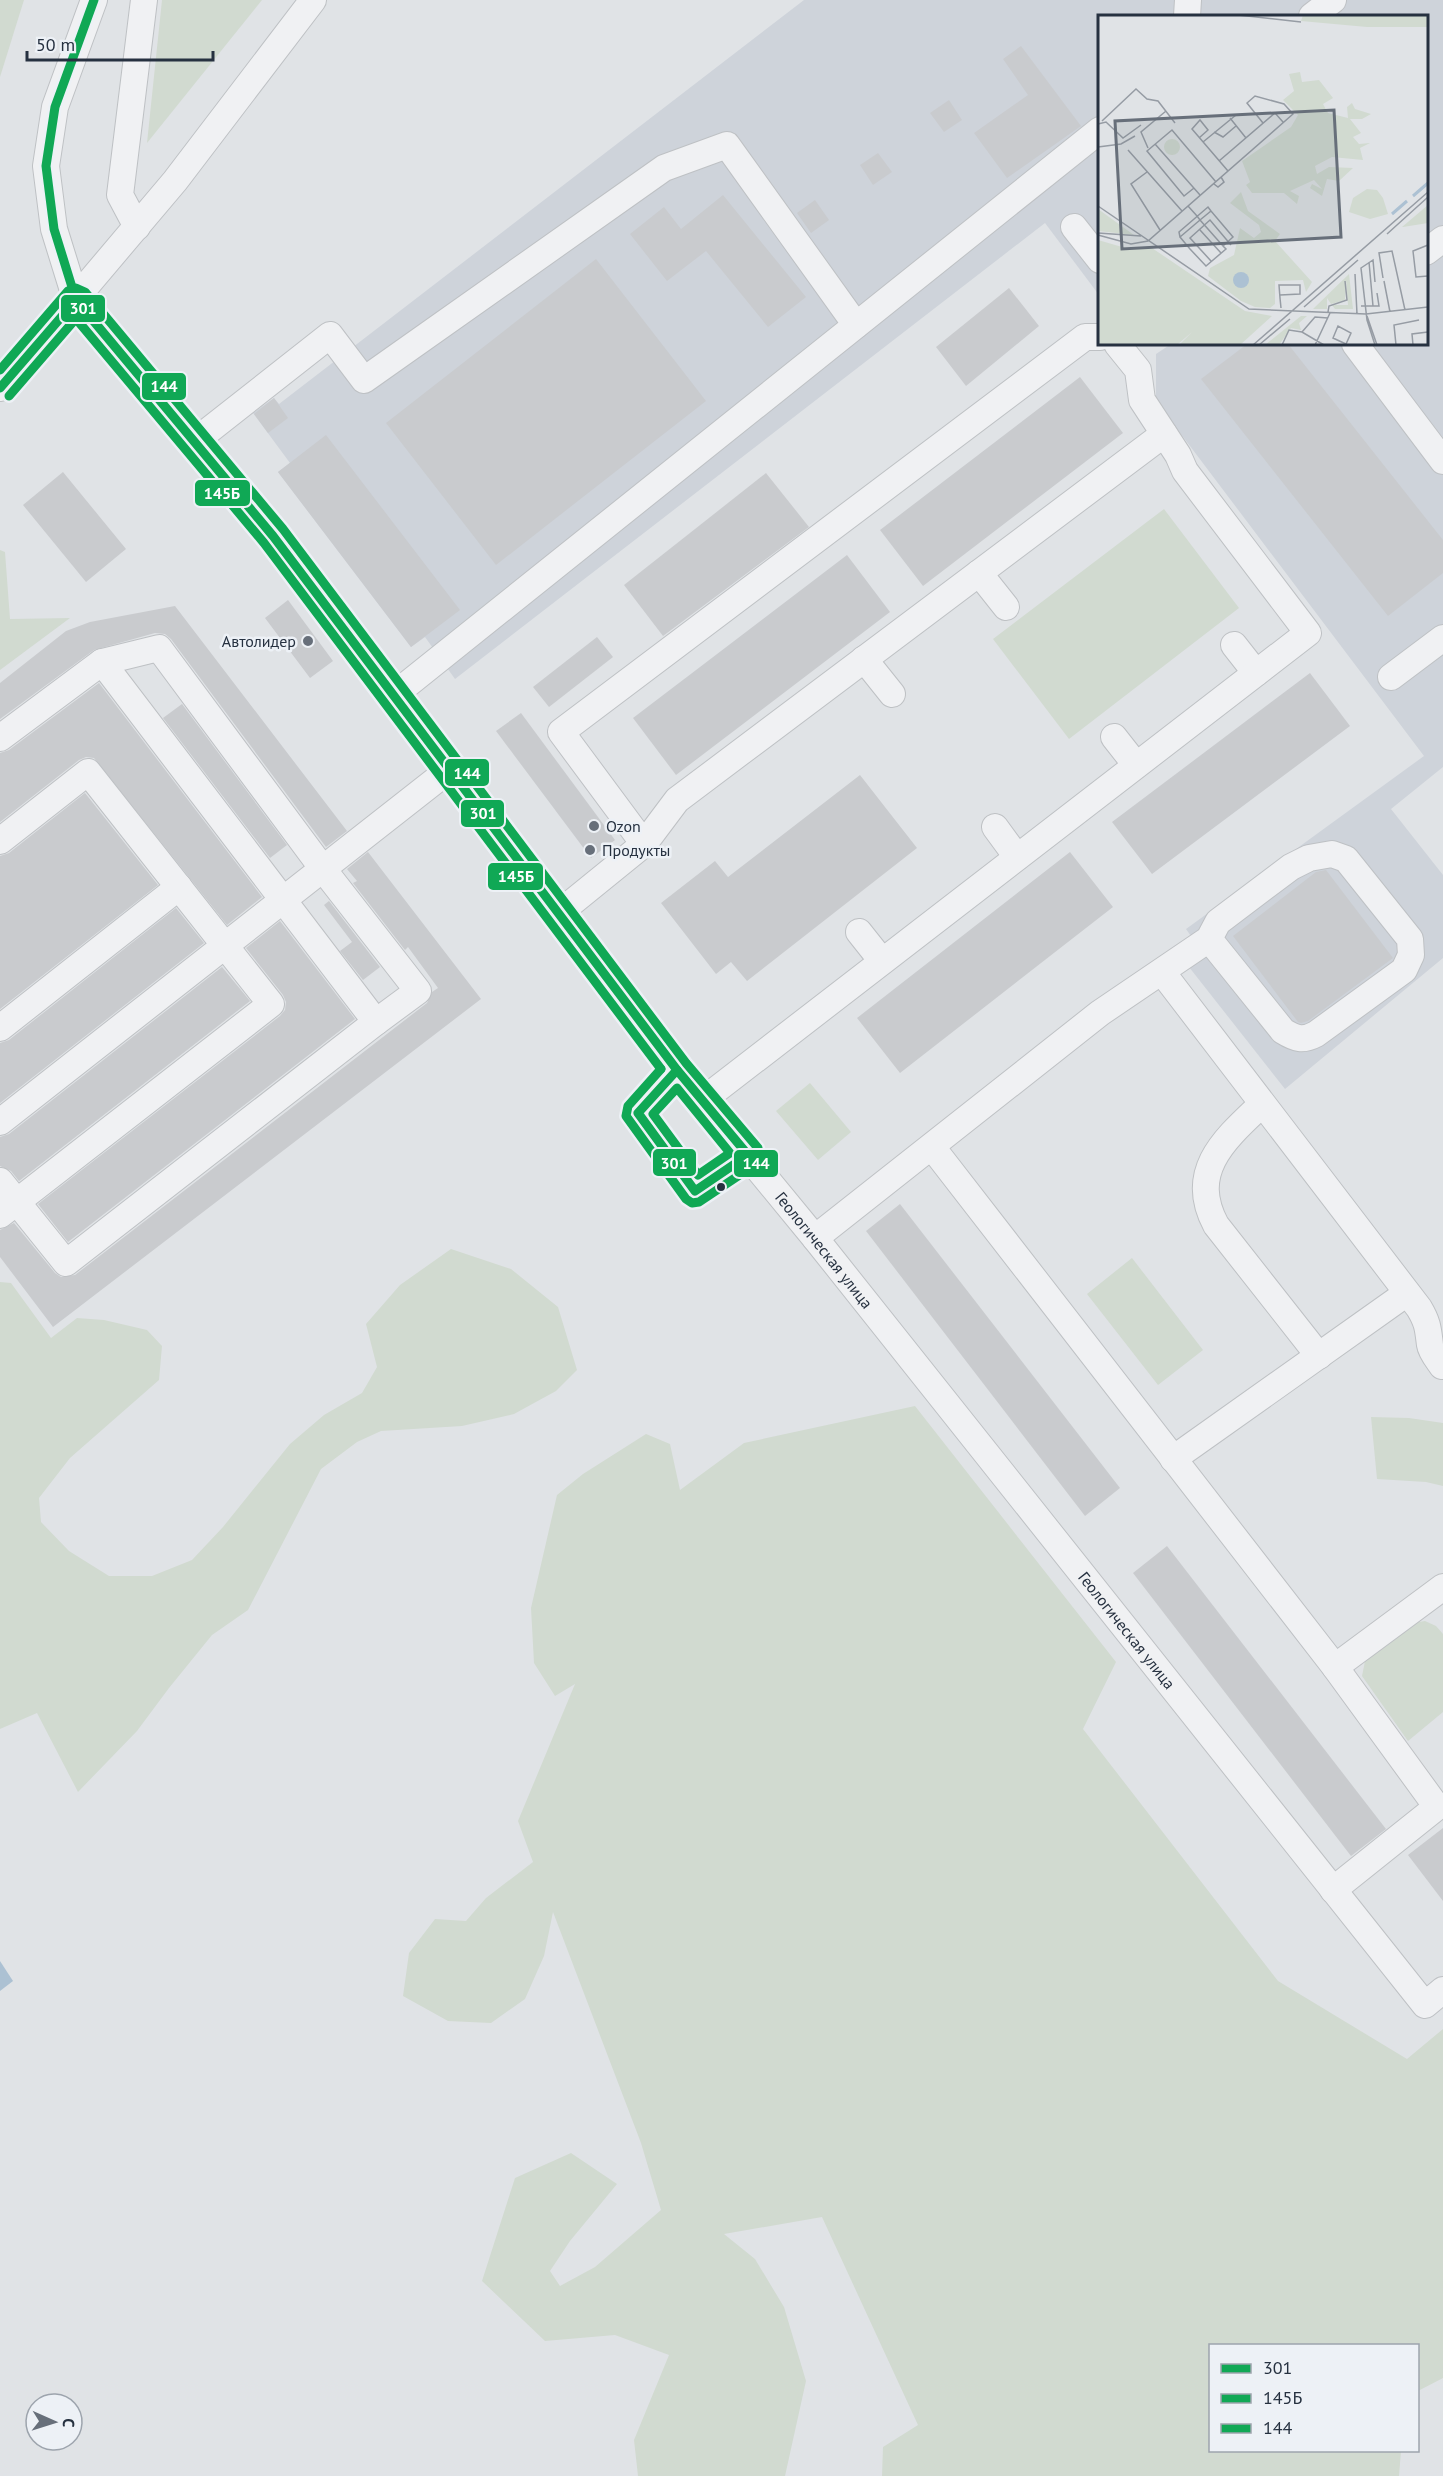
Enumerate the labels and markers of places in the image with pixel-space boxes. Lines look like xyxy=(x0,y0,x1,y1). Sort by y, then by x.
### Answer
place label: Автолидер xyxy=(222,631,296,651)
marker: Автолидер xyxy=(301,634,315,648)
place label: Ozon xyxy=(606,816,641,836)
marker: Ozon xyxy=(587,819,601,833)
place label: Продукты xyxy=(602,840,670,860)
marker: Продукты xyxy=(583,843,597,857)
unlabelled marker xyxy=(715,1181,727,1193)

